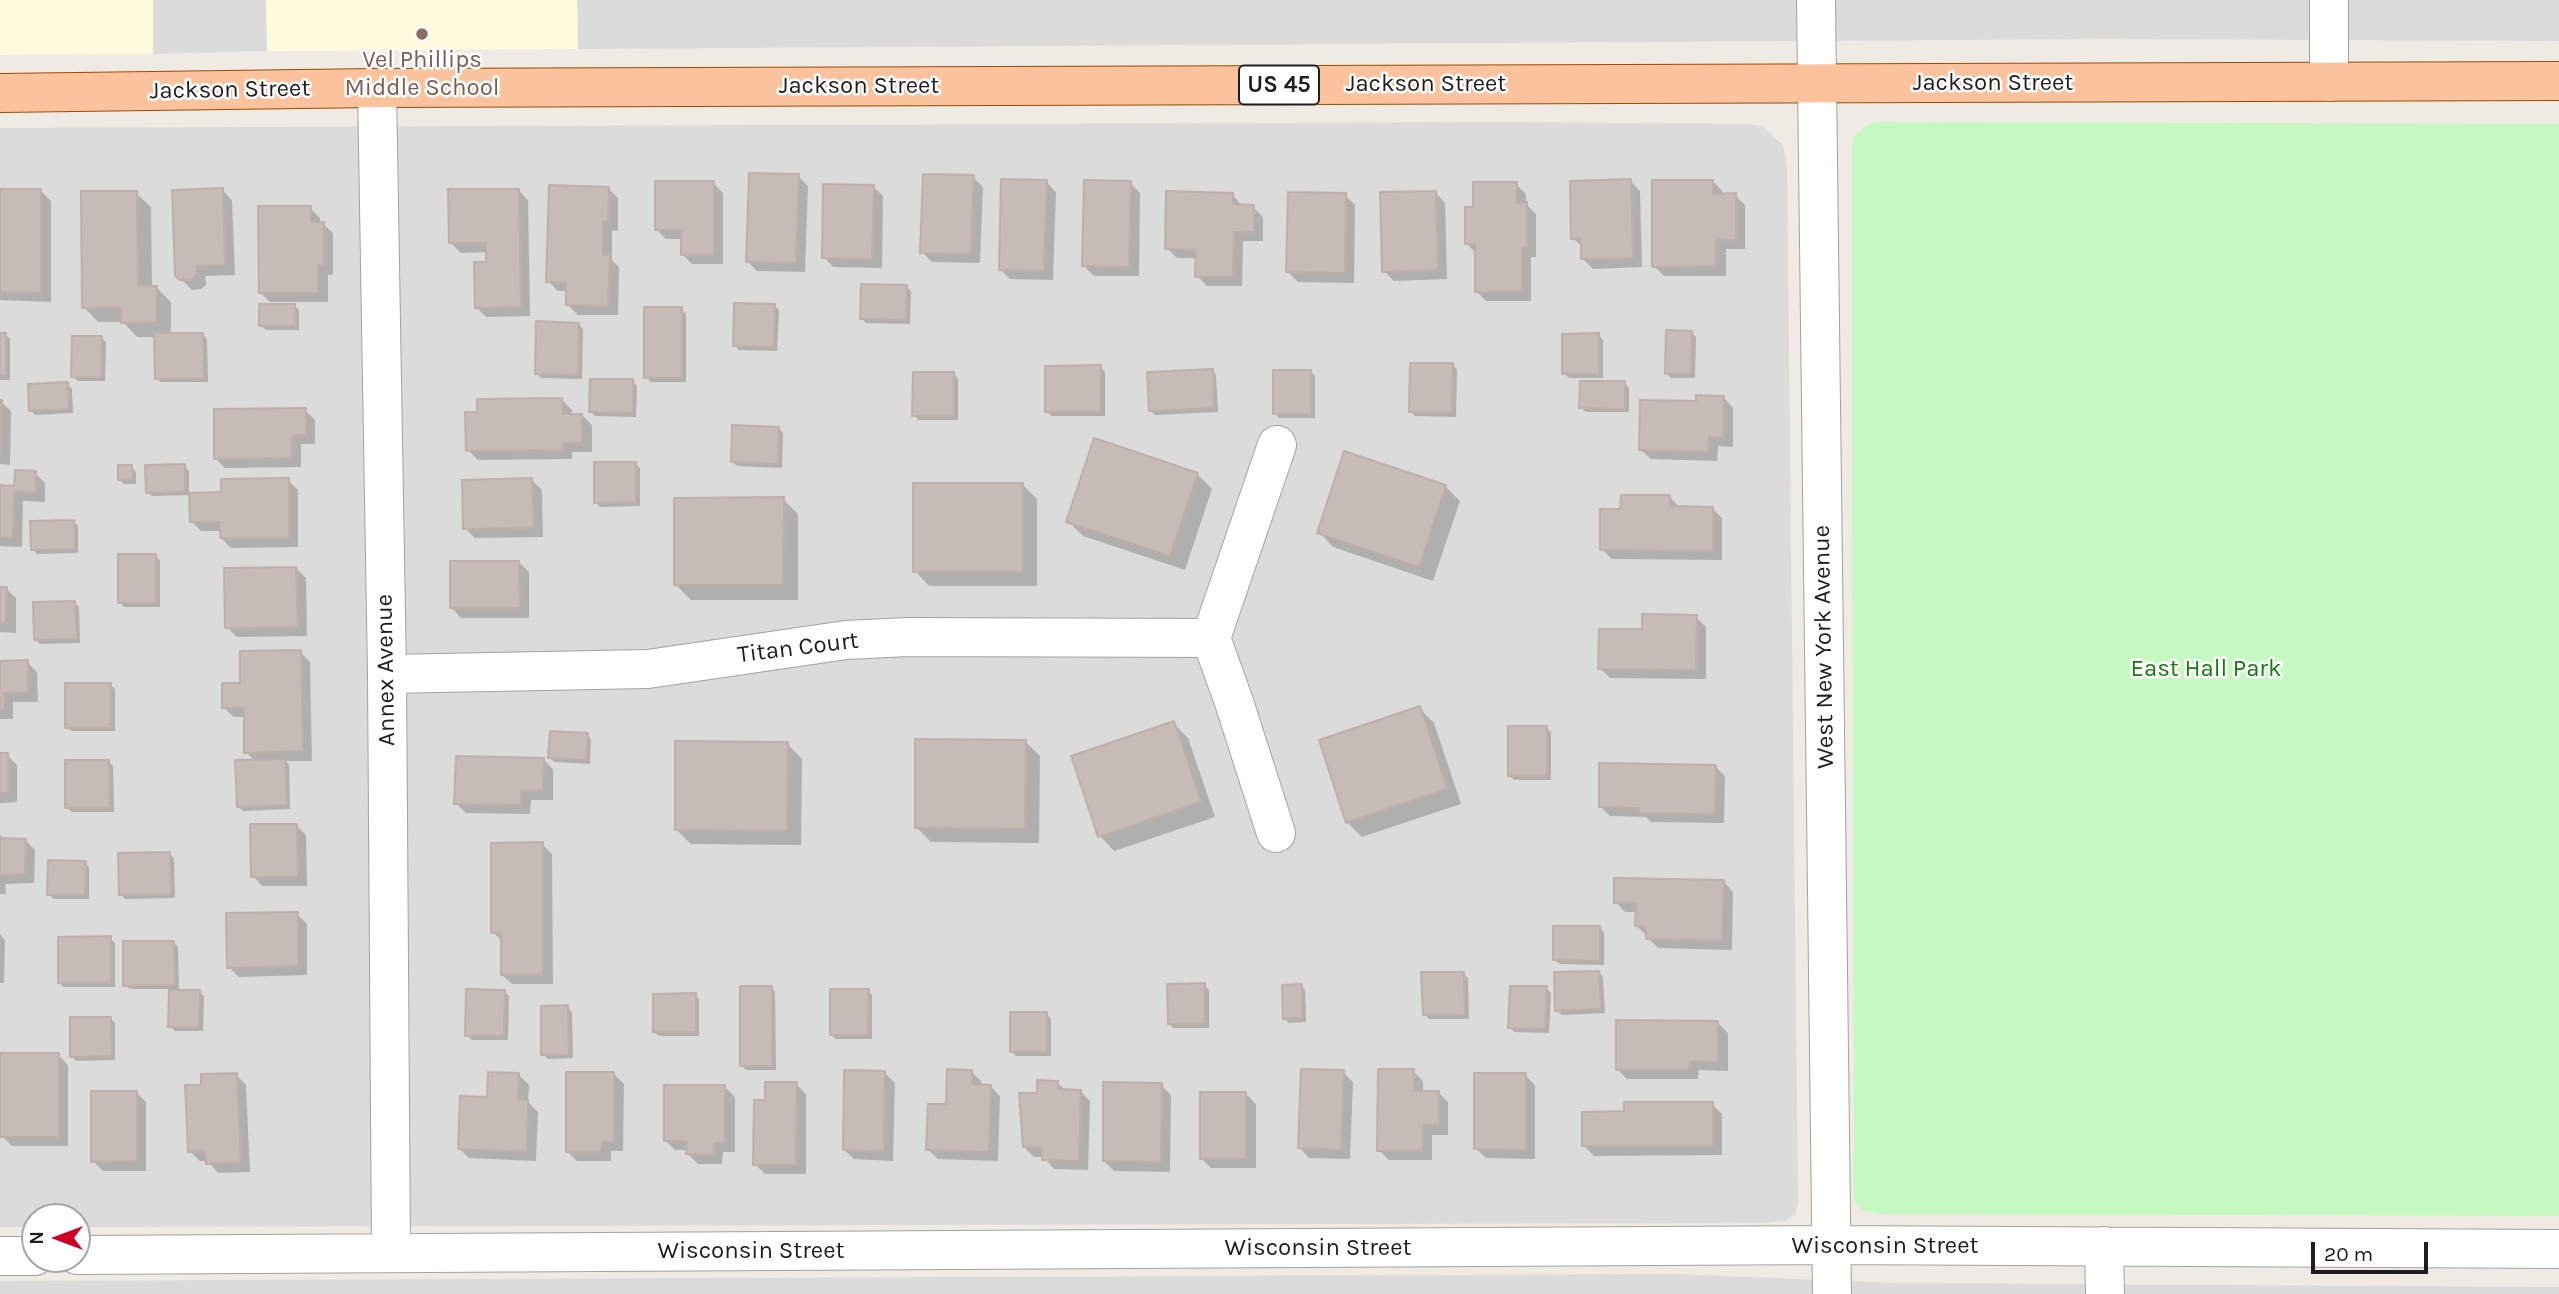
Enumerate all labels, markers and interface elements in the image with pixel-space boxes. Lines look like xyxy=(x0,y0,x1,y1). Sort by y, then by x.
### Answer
marker: Vel Phillips Middle School xyxy=(414,26,430,42)
place label: Vel Phillips Middle School xyxy=(345,46,499,102)
road number: US 45 xyxy=(1239,66,1319,104)
street label: Jackson Street xyxy=(1913,69,2073,97)
street label: Jackson Street xyxy=(1346,70,1506,98)
street label: Jackson Street xyxy=(779,72,939,100)
street label: Jackson Street xyxy=(149,74,311,106)
street label: West New York Avenue xyxy=(1807,525,1841,769)
street label: Annex Avenue xyxy=(370,594,402,746)
street label: Titan Court xyxy=(736,626,860,670)
park label: East Hall Park xyxy=(2130,655,2282,683)
north arrow xyxy=(21,1203,91,1273)
scale bar xyxy=(2314,1228,2431,1272)
text: N xyxy=(26,1231,48,1245)
street label: Wisconsin Street xyxy=(1791,1232,1979,1260)
street label: Wisconsin Street xyxy=(1224,1234,1412,1262)
street label: Wisconsin Street xyxy=(657,1237,845,1265)
text: 20 m xyxy=(2324,1242,2373,1266)

